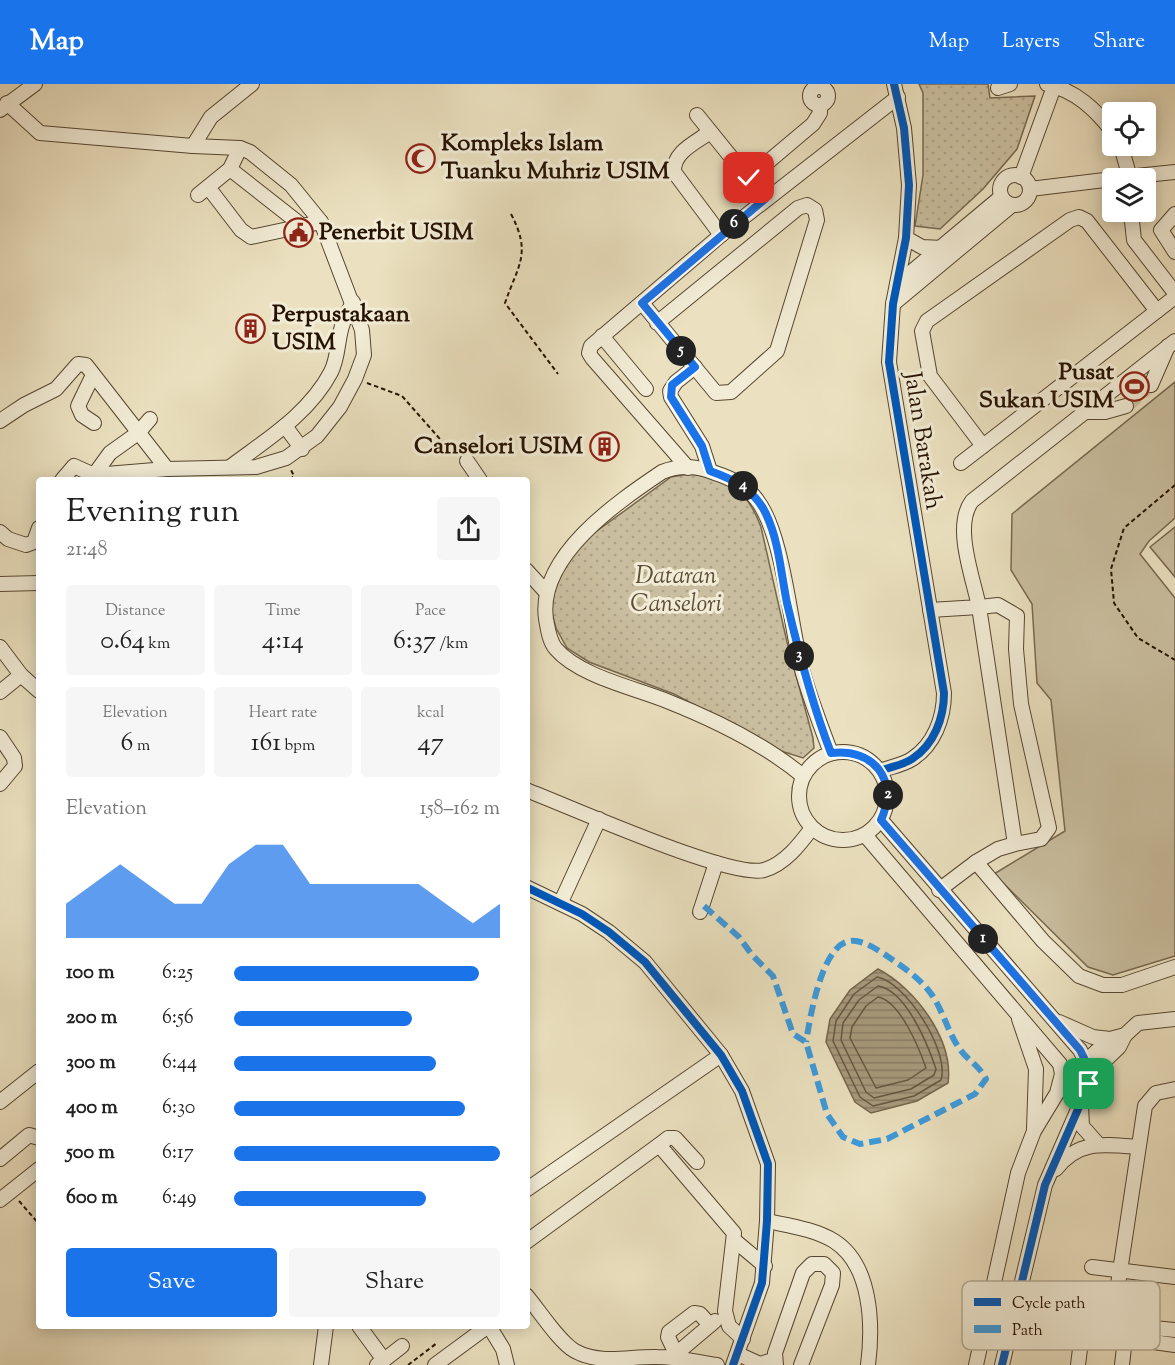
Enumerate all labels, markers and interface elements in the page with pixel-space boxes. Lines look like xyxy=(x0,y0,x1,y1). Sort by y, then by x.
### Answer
text: Map xyxy=(30,22,84,62)
text: Map xyxy=(929,27,969,57)
text: Layers xyxy=(1002,27,1060,57)
text: Share xyxy=(1093,27,1145,57)
map controls xyxy=(1102,102,1156,222)
button: locate xyxy=(1102,102,1156,156)
place label: Kompleks Islam Tuanku Muhriz USIM xyxy=(441,127,670,189)
mosque icon: Kompleks Islam Tuanku Muhriz USIM xyxy=(404,142,436,174)
pin xyxy=(723,152,774,203)
icon: check xyxy=(732,161,765,194)
button: layers xyxy=(1102,168,1156,222)
pin: 6 xyxy=(719,209,749,239)
text: 6 xyxy=(730,212,738,235)
place label: Penerbit USIM xyxy=(319,216,474,250)
public building icon: Penerbit USIM xyxy=(282,217,314,249)
place label: Perpustakaan USIM xyxy=(272,298,411,360)
building icon: Perpustakaan USIM xyxy=(235,313,267,345)
pin: 5 xyxy=(666,336,696,366)
text: 5 xyxy=(678,339,684,362)
place label: Pusat Sukan USIM xyxy=(979,356,1115,418)
street label: Jalan Barakah xyxy=(894,368,950,512)
sports icon: Pusat Sukan USIM xyxy=(1119,371,1151,403)
place label: Canselori USIM xyxy=(414,430,584,464)
building icon: Canselori USIM xyxy=(588,431,620,463)
pin: 4 xyxy=(728,471,758,501)
text: 4 xyxy=(739,474,747,497)
text: Evening run xyxy=(66,489,240,537)
button: share xyxy=(437,497,500,560)
text: 21:48 xyxy=(66,536,107,565)
park label: Dataran Canselori xyxy=(630,560,722,622)
text: Distance xyxy=(105,600,166,623)
text: Time xyxy=(265,600,301,623)
text: Pace xyxy=(415,600,446,623)
text: 0.64 xyxy=(100,623,145,660)
text: 4:14 xyxy=(262,623,304,660)
text: 6:37 xyxy=(393,623,436,660)
text: km xyxy=(145,633,170,656)
text: /km xyxy=(436,633,468,656)
pin: 3 xyxy=(784,641,814,671)
text: 3 xyxy=(796,644,802,667)
text: Elevation xyxy=(103,702,168,725)
text: Heart rate xyxy=(249,702,317,725)
text: kcal xyxy=(417,702,444,725)
text: 6 xyxy=(121,725,133,762)
text: 161 xyxy=(251,725,281,762)
text: 47 xyxy=(418,725,444,762)
text: m xyxy=(133,735,150,758)
text: bpm xyxy=(281,735,315,758)
pin: 2 xyxy=(873,780,903,810)
text: 2 xyxy=(884,783,892,806)
text: Elevation xyxy=(66,795,147,824)
text: 158–162 m xyxy=(420,795,500,824)
pin: 1 xyxy=(968,924,998,954)
text: 1 xyxy=(980,927,986,950)
text: 100 m xyxy=(66,959,115,988)
text: 6:25 xyxy=(162,959,193,988)
text: 200 m xyxy=(66,1004,117,1033)
text: 6:56 xyxy=(162,1004,194,1033)
text: 300 m xyxy=(66,1049,116,1078)
text: 6:44 xyxy=(162,1049,197,1078)
pin xyxy=(1063,1058,1114,1109)
icon: arrive xyxy=(1072,1067,1105,1100)
text: 400 m xyxy=(66,1094,118,1123)
text: 6:30 xyxy=(162,1094,195,1123)
text: 500 m xyxy=(66,1139,115,1168)
text: 6:17 xyxy=(162,1139,194,1168)
text: 600 m xyxy=(66,1184,118,1213)
text: 6:49 xyxy=(162,1184,197,1213)
button: Save xyxy=(66,1248,277,1317)
button: Share xyxy=(289,1248,500,1317)
legend xyxy=(962,1281,1160,1350)
text: Cycle path xyxy=(1012,1293,1086,1316)
text: Path xyxy=(1012,1320,1043,1343)

